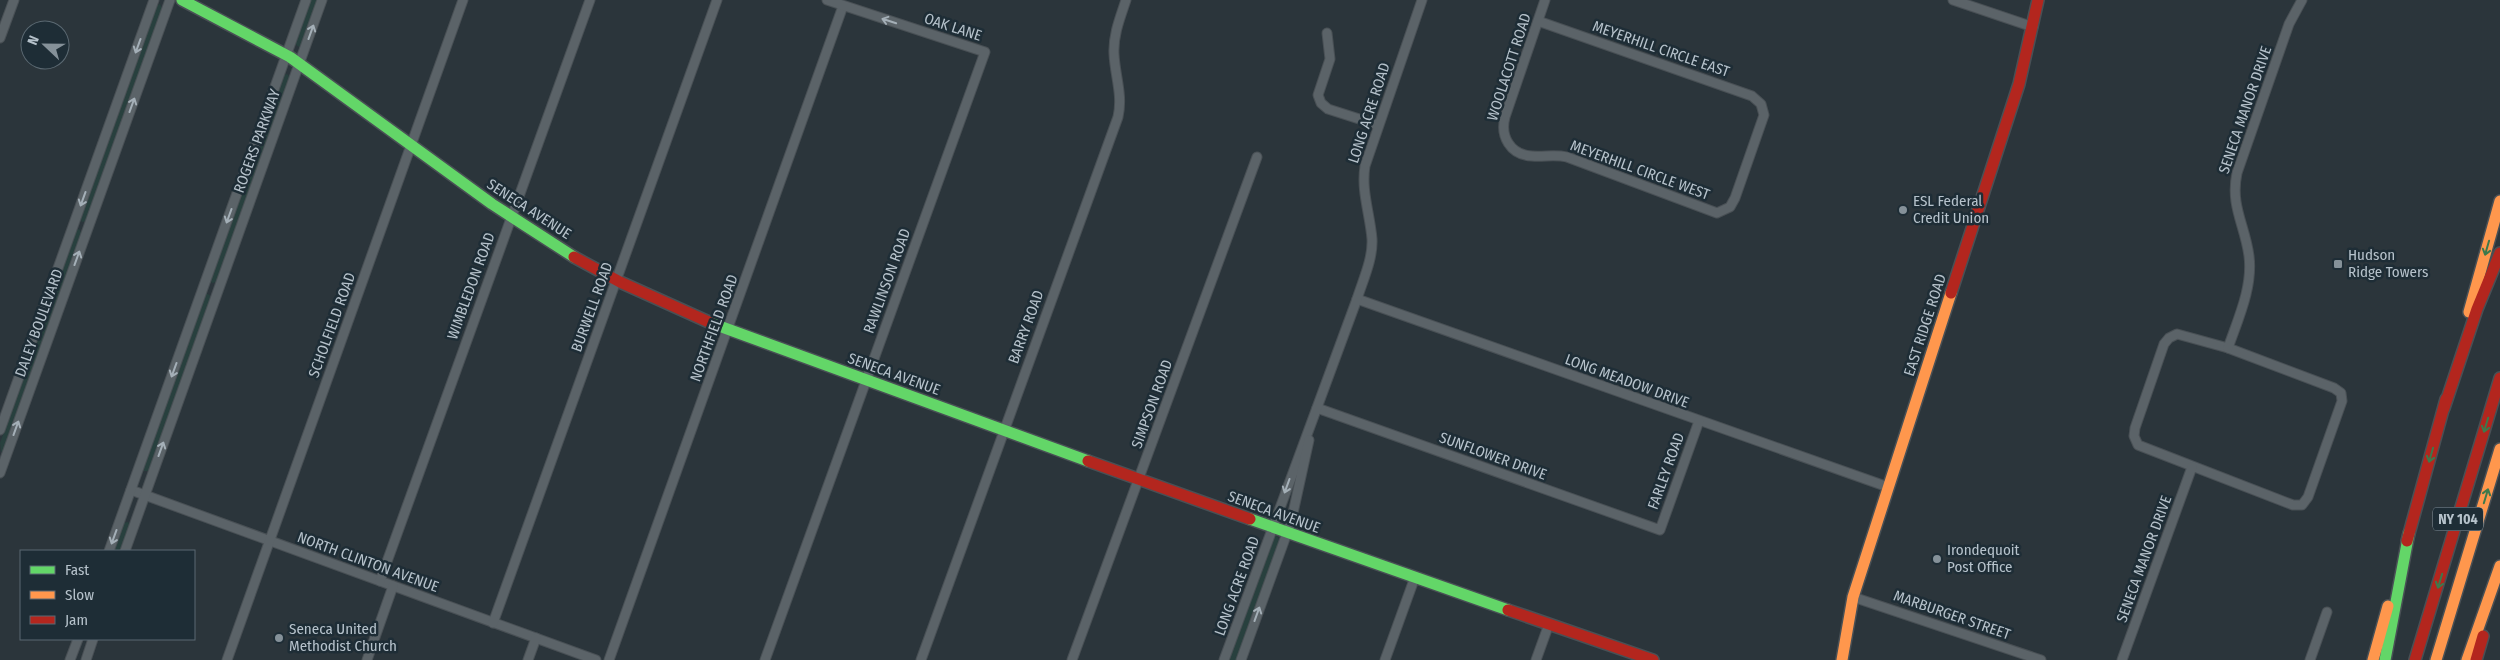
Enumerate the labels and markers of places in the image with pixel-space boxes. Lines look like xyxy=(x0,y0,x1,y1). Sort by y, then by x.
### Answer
place label: ESL Federal Credit Union xyxy=(1913,192,1989,227)
marker: ESL Federal Credit Union xyxy=(1897,204,1909,216)
place label: Hudson Ridge Towers xyxy=(2348,246,2428,281)
marker: Hudson Ridge Towers xyxy=(2332,258,2344,270)
place label: Irondequoit Post Office xyxy=(1947,541,2020,576)
marker: Irondequoit Post Office xyxy=(1931,553,1943,565)
place label: Seneca United Methodist Church xyxy=(289,620,397,655)
marker: Seneca United Methodist Church xyxy=(273,632,285,644)

